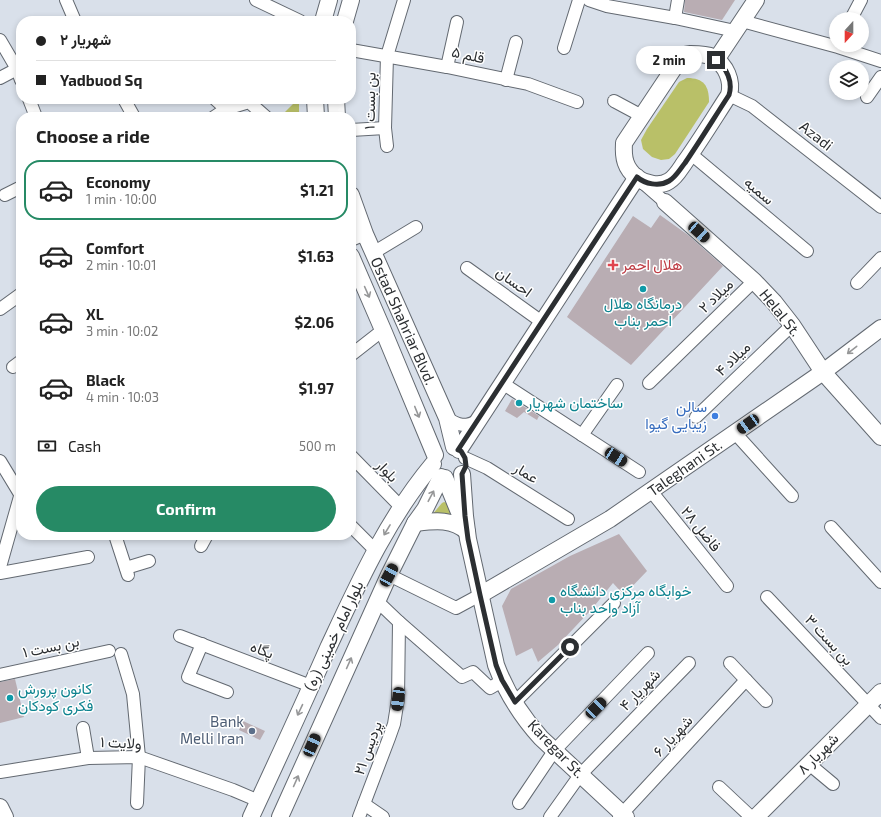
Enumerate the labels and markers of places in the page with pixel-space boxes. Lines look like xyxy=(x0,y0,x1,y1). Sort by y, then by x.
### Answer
place label: هلال احمر xyxy=(621,255,682,274)
marker: هلال احمر xyxy=(607,259,619,271)
marker: درمانگاه هلال احمر بناب xyxy=(638,284,648,294)
place label: درمانگاه هلال احمر بناب xyxy=(604,294,682,330)
place label: ساختمان شهریار xyxy=(526,393,623,412)
place label: سالن زیبایی گیوا xyxy=(645,397,707,434)
marker: ساختمان شهریار xyxy=(514,398,524,408)
marker: سالن زیبایی گیوا xyxy=(710,411,720,421)
place label: خوابگاه مرکزی دانشگاه آزاد واحد بناب xyxy=(560,581,692,617)
marker: خوابگاه مرکزی دانشگاه آزاد واحد بناب xyxy=(547,595,557,605)
place label: کانون پرورش فکری کودکان xyxy=(18,679,93,716)
marker: کانون پرورش فکری کودکان xyxy=(5,693,15,703)
place label: Bank Melli Iran xyxy=(180,712,244,747)
marker: Bank Melli Iran xyxy=(247,726,257,736)

